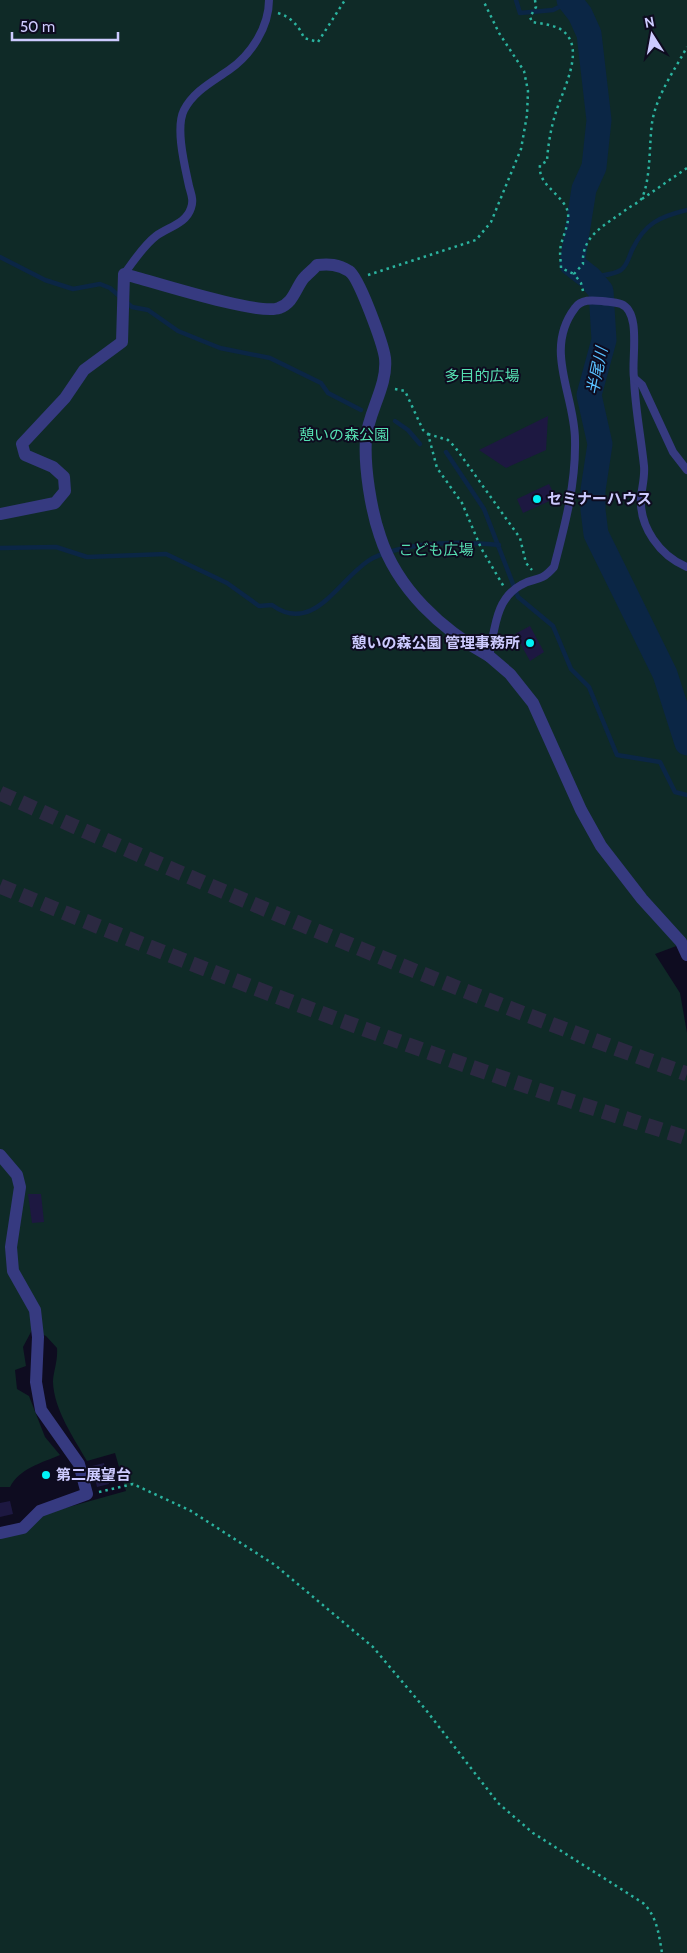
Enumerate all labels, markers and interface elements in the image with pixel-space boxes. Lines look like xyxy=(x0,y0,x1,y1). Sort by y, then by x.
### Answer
scale bar xyxy=(12,10,119,42)
north arrow xyxy=(627,10,677,60)
text: N xyxy=(643,12,656,32)
text: 50 m xyxy=(20,18,55,36)
water label: 半尾川 xyxy=(583,344,612,396)
park label: 多目的広場 xyxy=(444,367,520,385)
park label: 憩いの森公園 xyxy=(299,426,389,444)
place label: セミナーハウス xyxy=(547,490,652,508)
marker: セミナーハウス xyxy=(531,493,543,505)
park label: こども広場 xyxy=(398,541,474,559)
place label: 憩いの森公園 管理事務所 xyxy=(352,634,520,652)
marker: 憩いの森公園 管理事務所 xyxy=(524,637,536,649)
place label: 第二展望台 xyxy=(56,1466,131,1484)
marker: 第二展望台 xyxy=(40,1469,52,1481)

